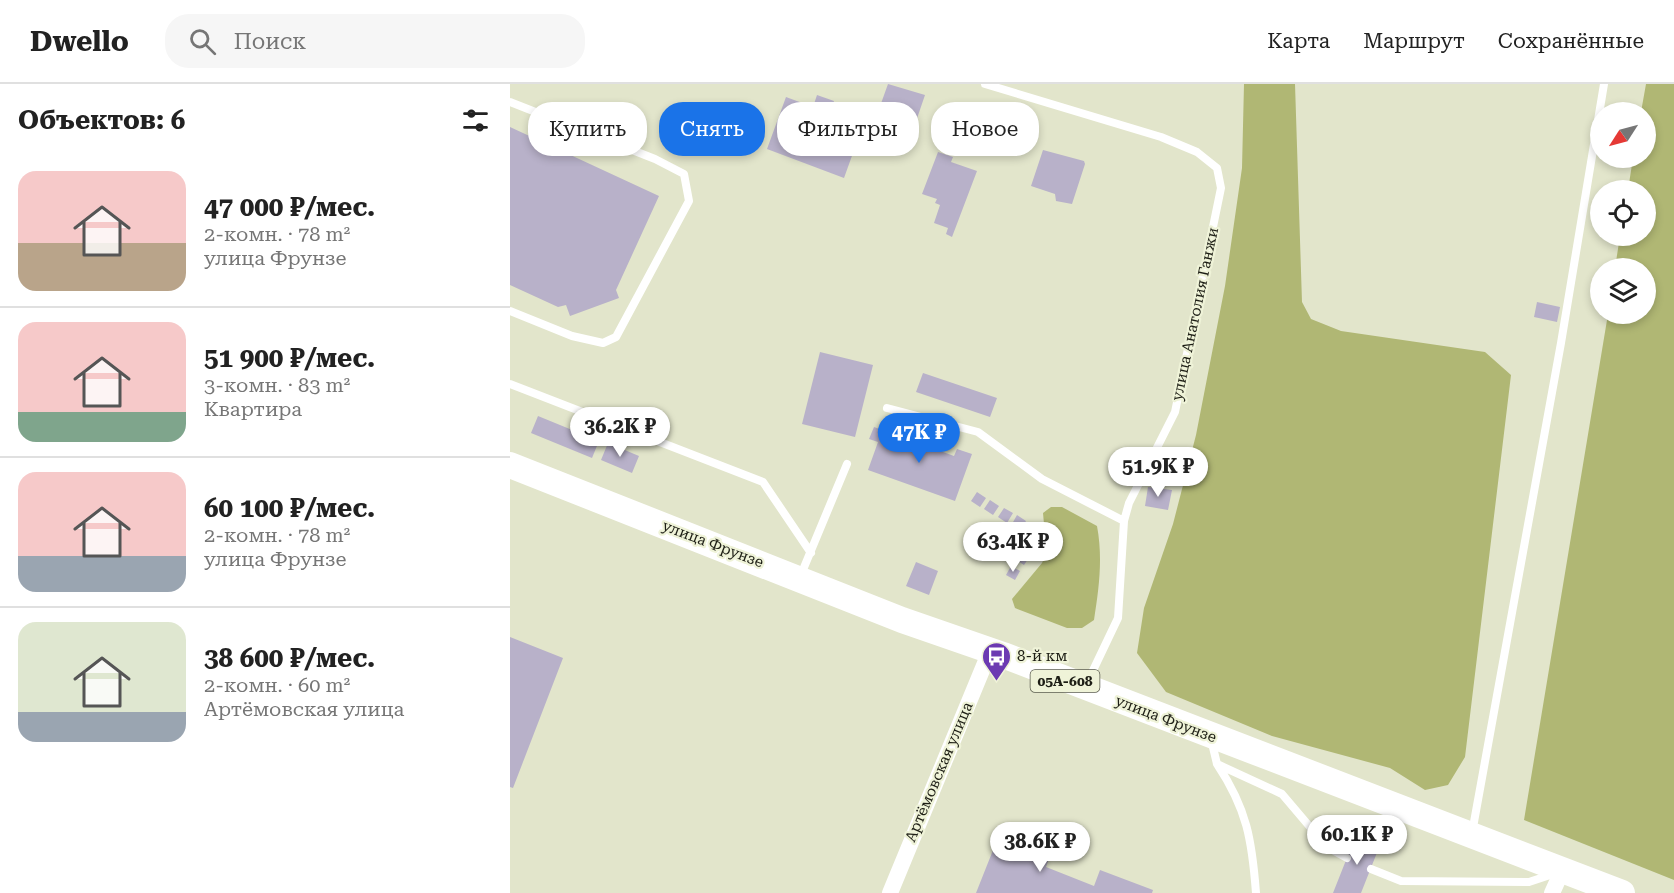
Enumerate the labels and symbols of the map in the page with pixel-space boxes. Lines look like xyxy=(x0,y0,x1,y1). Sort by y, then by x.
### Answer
north arrow xyxy=(1590,102,1656,168)
street label: улица Анатолия Ганжи xyxy=(1168,226,1222,402)
pin: 36.2K ₽ xyxy=(565,407,675,458)
pin: 47K ₽ xyxy=(877,413,961,464)
pin: 51.9K ₽ xyxy=(1103,447,1213,498)
street label: улица Фрунзе xyxy=(660,516,766,572)
pin: 63.4K ₽ xyxy=(958,522,1068,573)
bus stop icon: 8-й км xyxy=(980,640,1012,682)
place label: 8-й км xyxy=(1017,647,1068,665)
road number: 05А-608 xyxy=(1030,670,1100,692)
street label: улица Фрунзе xyxy=(1113,691,1219,747)
street label: Артёмовская улица xyxy=(901,699,977,845)
pin: 60.1K ₽ xyxy=(1302,815,1412,866)
pin: 38.6K ₽ xyxy=(985,822,1095,873)

